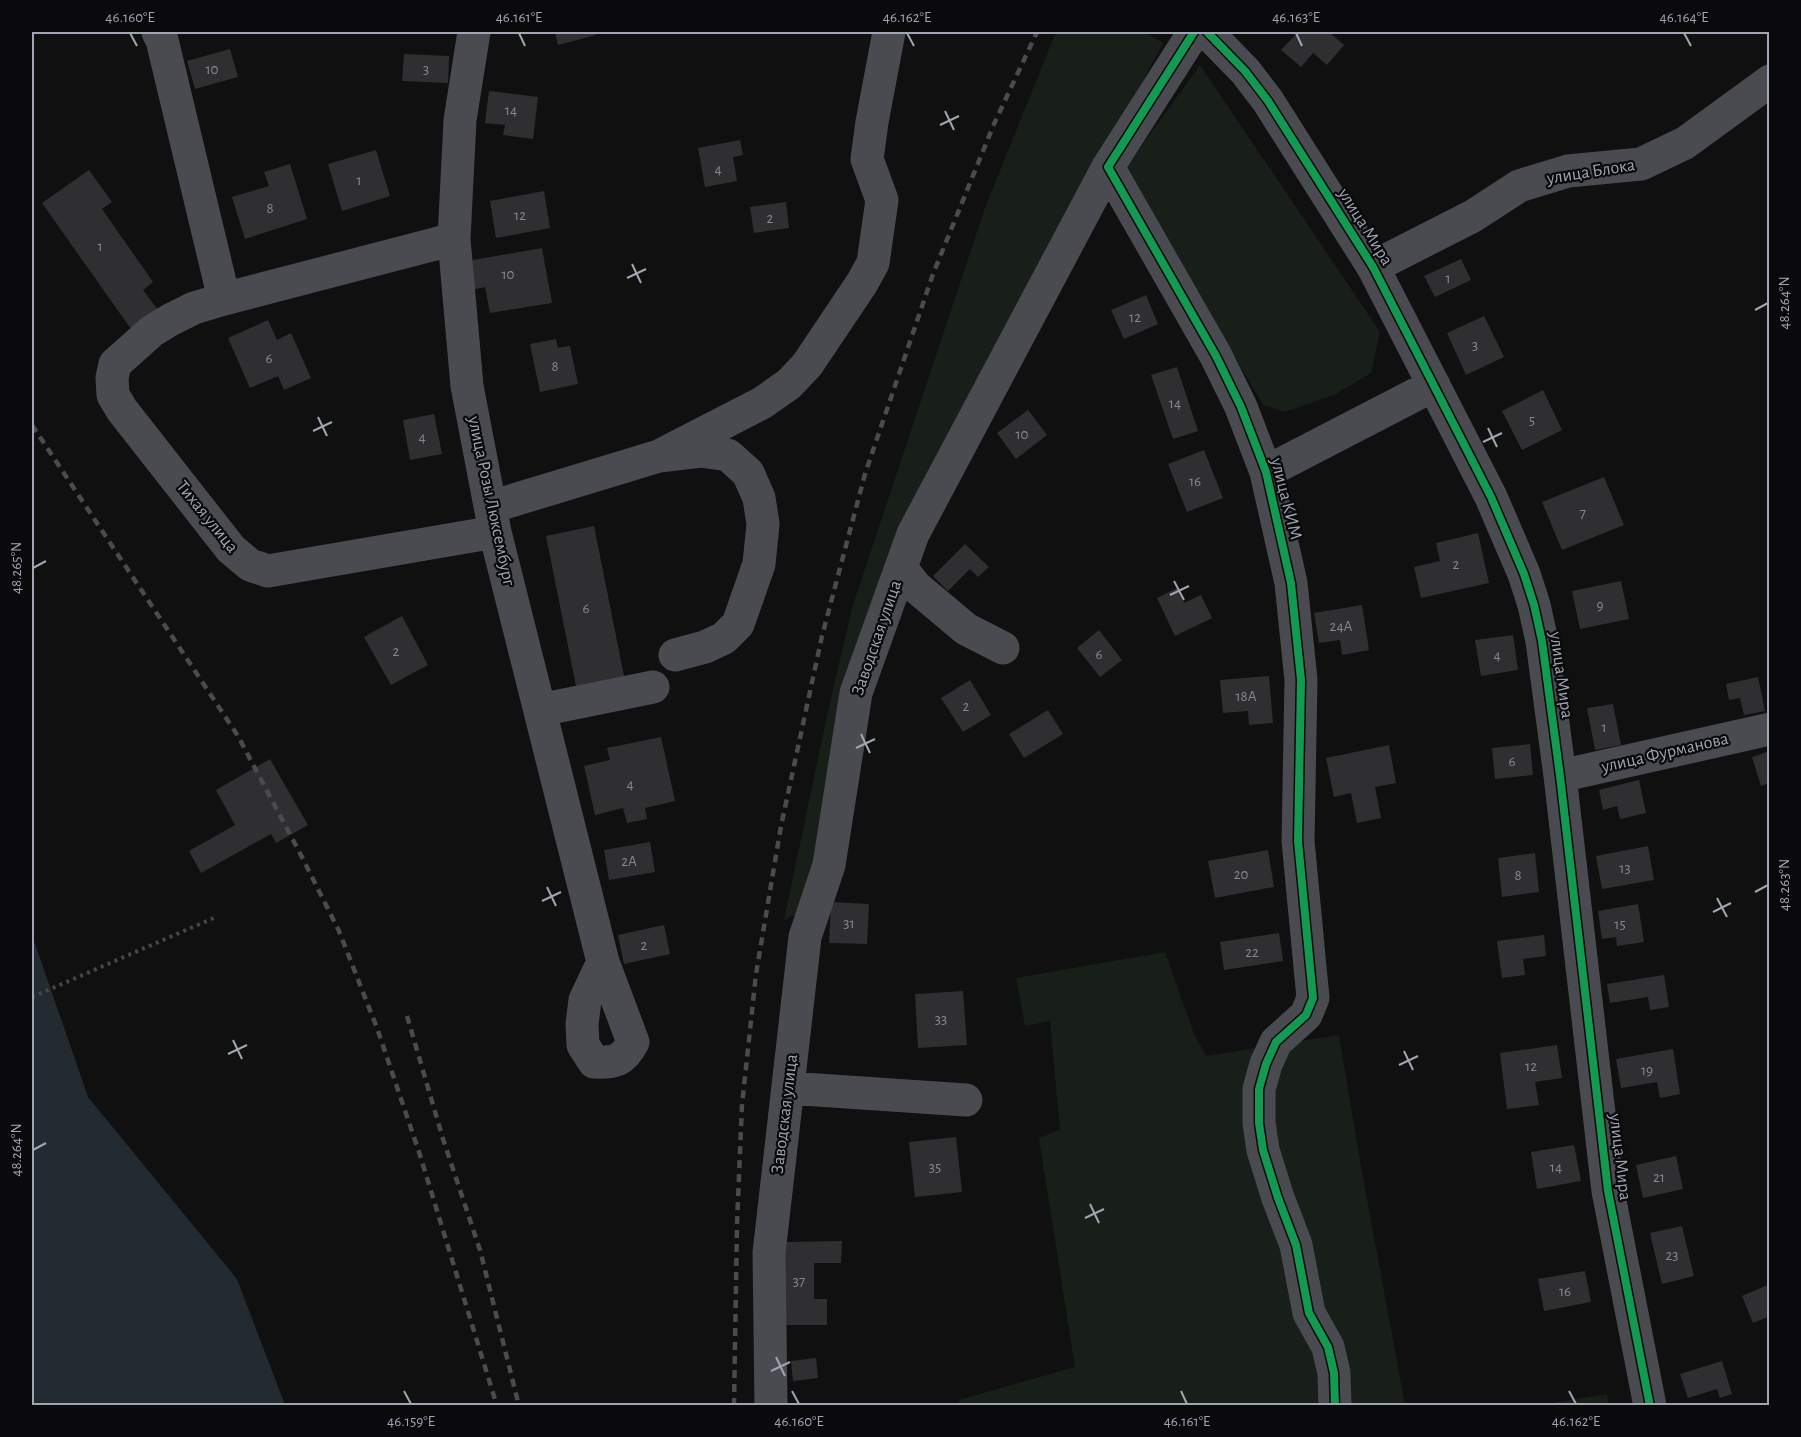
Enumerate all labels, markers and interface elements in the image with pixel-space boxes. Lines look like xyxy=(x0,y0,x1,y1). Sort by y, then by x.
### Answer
text: 46.160°E xyxy=(105,10,155,25)
text: 46.161°E xyxy=(496,10,542,25)
text: 46.162°E xyxy=(883,10,931,25)
text: 46.163°E xyxy=(1272,10,1320,25)
text: 46.164°E xyxy=(1660,10,1708,25)
house number: 10 xyxy=(205,62,219,77)
house number: 3 xyxy=(423,62,429,77)
house number: 14 xyxy=(505,103,517,118)
street label: улица Блока xyxy=(1545,156,1636,188)
house number: 4 xyxy=(714,162,722,177)
house number: 1 xyxy=(356,173,362,188)
street label: улица Мира xyxy=(1334,184,1396,269)
house number: 8 xyxy=(266,201,274,216)
house number: 12 xyxy=(514,208,526,223)
house number: 2 xyxy=(767,211,774,226)
house number: 1 xyxy=(97,239,103,254)
house number: 10 xyxy=(501,267,515,282)
house number: 1 xyxy=(1445,271,1451,286)
text: 48.264°N xyxy=(1777,276,1792,330)
house number: 12 xyxy=(1129,310,1141,325)
house number: 3 xyxy=(1472,338,1478,353)
house number: 6 xyxy=(265,351,273,366)
house number: 8 xyxy=(551,359,559,374)
house number: 14 xyxy=(1169,396,1181,411)
street label: улица Розы Люксембург xyxy=(464,413,519,588)
house number: 5 xyxy=(1529,413,1535,428)
house number: 10 xyxy=(1015,427,1029,442)
house number: 4 xyxy=(418,430,426,445)
street label: улица КИМ xyxy=(1267,455,1305,542)
house number: 16 xyxy=(1189,474,1201,489)
street label: Тихая улица xyxy=(173,478,241,556)
house number: 7 xyxy=(1580,506,1586,521)
text: 48.265°N xyxy=(9,542,24,594)
house number: 2 xyxy=(1453,557,1460,572)
street label: Заводская улица xyxy=(849,578,905,698)
house number: 9 xyxy=(1596,598,1604,613)
house number: 6 xyxy=(582,601,590,616)
house number: 24А xyxy=(1330,619,1353,634)
street label: улица Мира xyxy=(1546,630,1576,719)
house number: 2 xyxy=(393,644,400,659)
house number: 6 xyxy=(1095,647,1103,662)
house number: 4 xyxy=(1493,648,1501,663)
house number: 18А xyxy=(1235,689,1257,704)
house number: 2 xyxy=(963,699,970,714)
house number: 1 xyxy=(1601,720,1607,735)
street label: улица Фурманова xyxy=(1599,730,1730,777)
house number: 6 xyxy=(1508,754,1516,769)
house number: 4 xyxy=(626,777,634,792)
house number: 2А xyxy=(621,854,637,869)
text: 48.263°N xyxy=(1777,859,1792,911)
house number: 13 xyxy=(1619,861,1631,876)
house number: 20 xyxy=(1234,867,1248,882)
house number: 8 xyxy=(1514,868,1522,883)
house number: 31 xyxy=(843,916,855,931)
house number: 15 xyxy=(1614,917,1626,932)
house number: 2 xyxy=(641,938,648,953)
house number: 22 xyxy=(1245,945,1259,960)
house number: 33 xyxy=(935,1012,947,1027)
street label: Заводская улица xyxy=(769,1053,801,1175)
house number: 12 xyxy=(1525,1059,1537,1074)
house number: 19 xyxy=(1641,1063,1653,1078)
street label: улица Мира xyxy=(1606,1112,1634,1201)
text: 48.264°N xyxy=(9,1123,24,1177)
house number: 35 xyxy=(929,1160,941,1175)
house number: 14 xyxy=(1550,1160,1562,1175)
house number: 21 xyxy=(1653,1170,1665,1185)
house number: 23 xyxy=(1665,1248,1679,1263)
house number: 37 xyxy=(793,1274,805,1289)
house number: 16 xyxy=(1559,1284,1571,1299)
text: 46.159°E xyxy=(387,1414,435,1429)
text: 46.160°E xyxy=(774,1414,824,1429)
text: 46.161°E xyxy=(1164,1414,1210,1429)
text: 46.162°E xyxy=(1552,1414,1600,1429)

